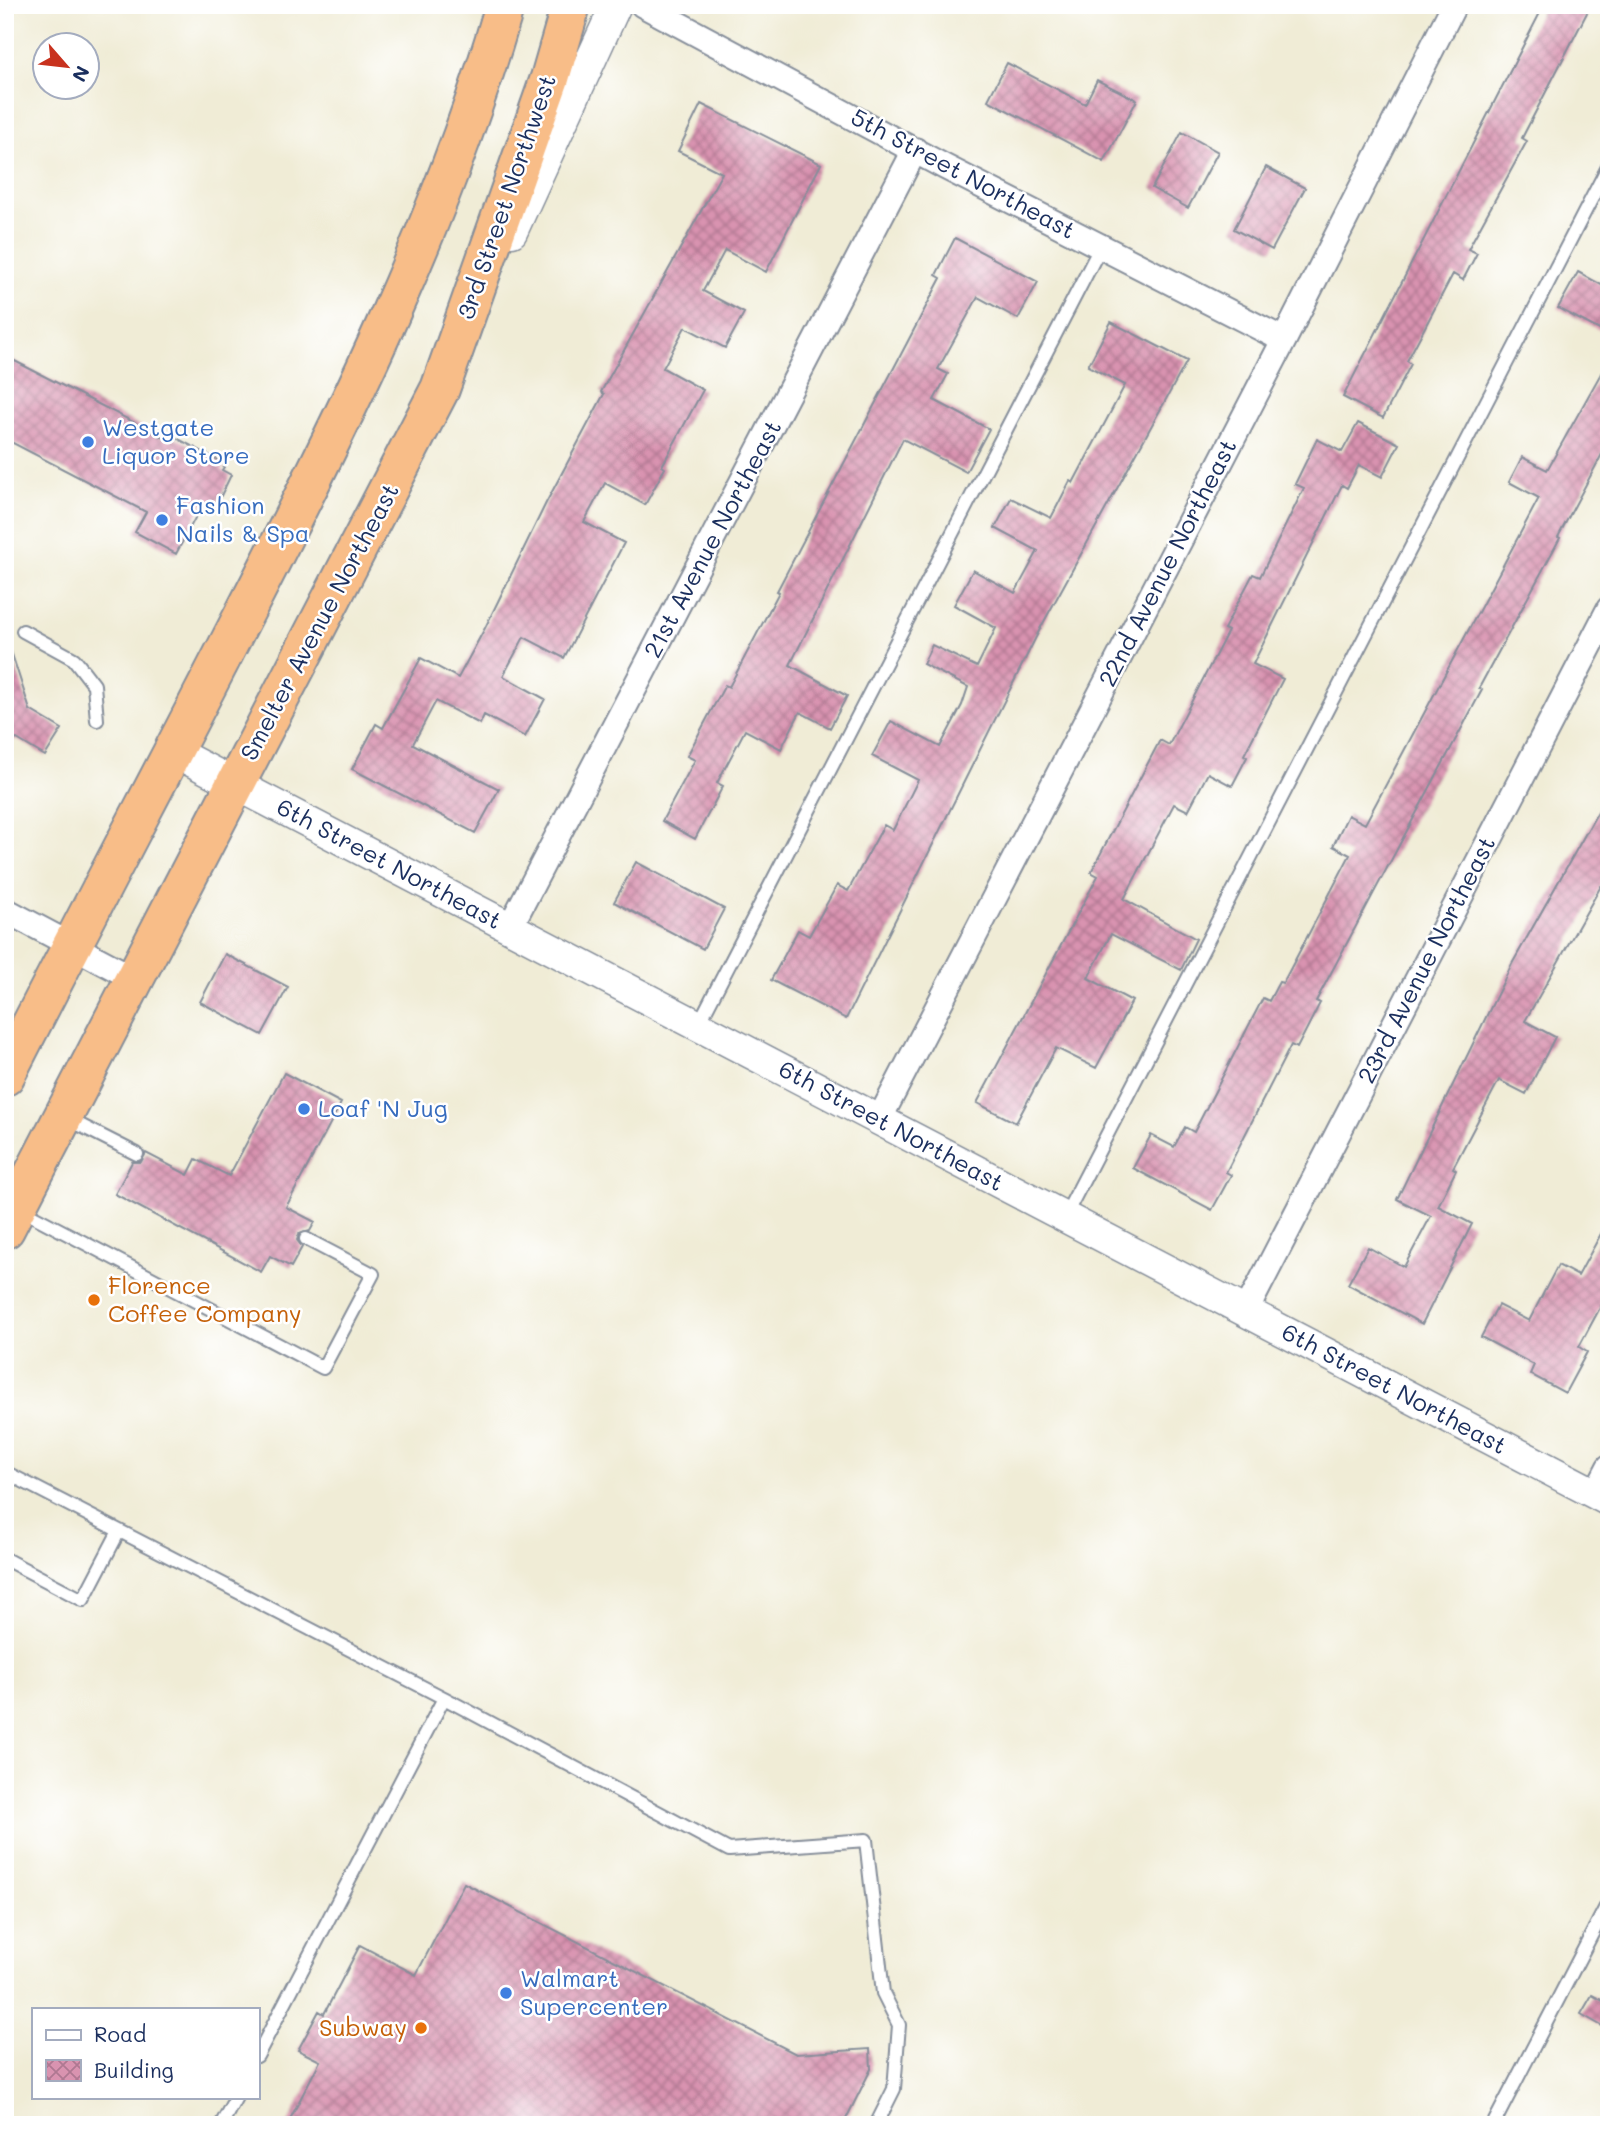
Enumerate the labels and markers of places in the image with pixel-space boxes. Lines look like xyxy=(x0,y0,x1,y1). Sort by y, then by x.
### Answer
place label: Westgate Liquor Store xyxy=(102,411,250,470)
marker: Westgate Liquor Store xyxy=(80,434,96,450)
place label: Fashion Nails & Spa xyxy=(176,489,310,548)
marker: Fashion Nails & Spa xyxy=(154,512,170,528)
place label: Loaf 'N Jug xyxy=(318,1092,448,1123)
marker: Loaf 'N Jug xyxy=(296,1101,312,1117)
place label: Florence Coffee Company xyxy=(108,1269,302,1328)
marker: Florence Coffee Company xyxy=(86,1292,102,1308)
place label: Walmart Supercenter xyxy=(520,1962,668,2021)
marker: Walmart Supercenter xyxy=(498,1985,514,2001)
place label: Subway xyxy=(319,2011,407,2042)
marker: Subway xyxy=(413,2020,429,2036)

